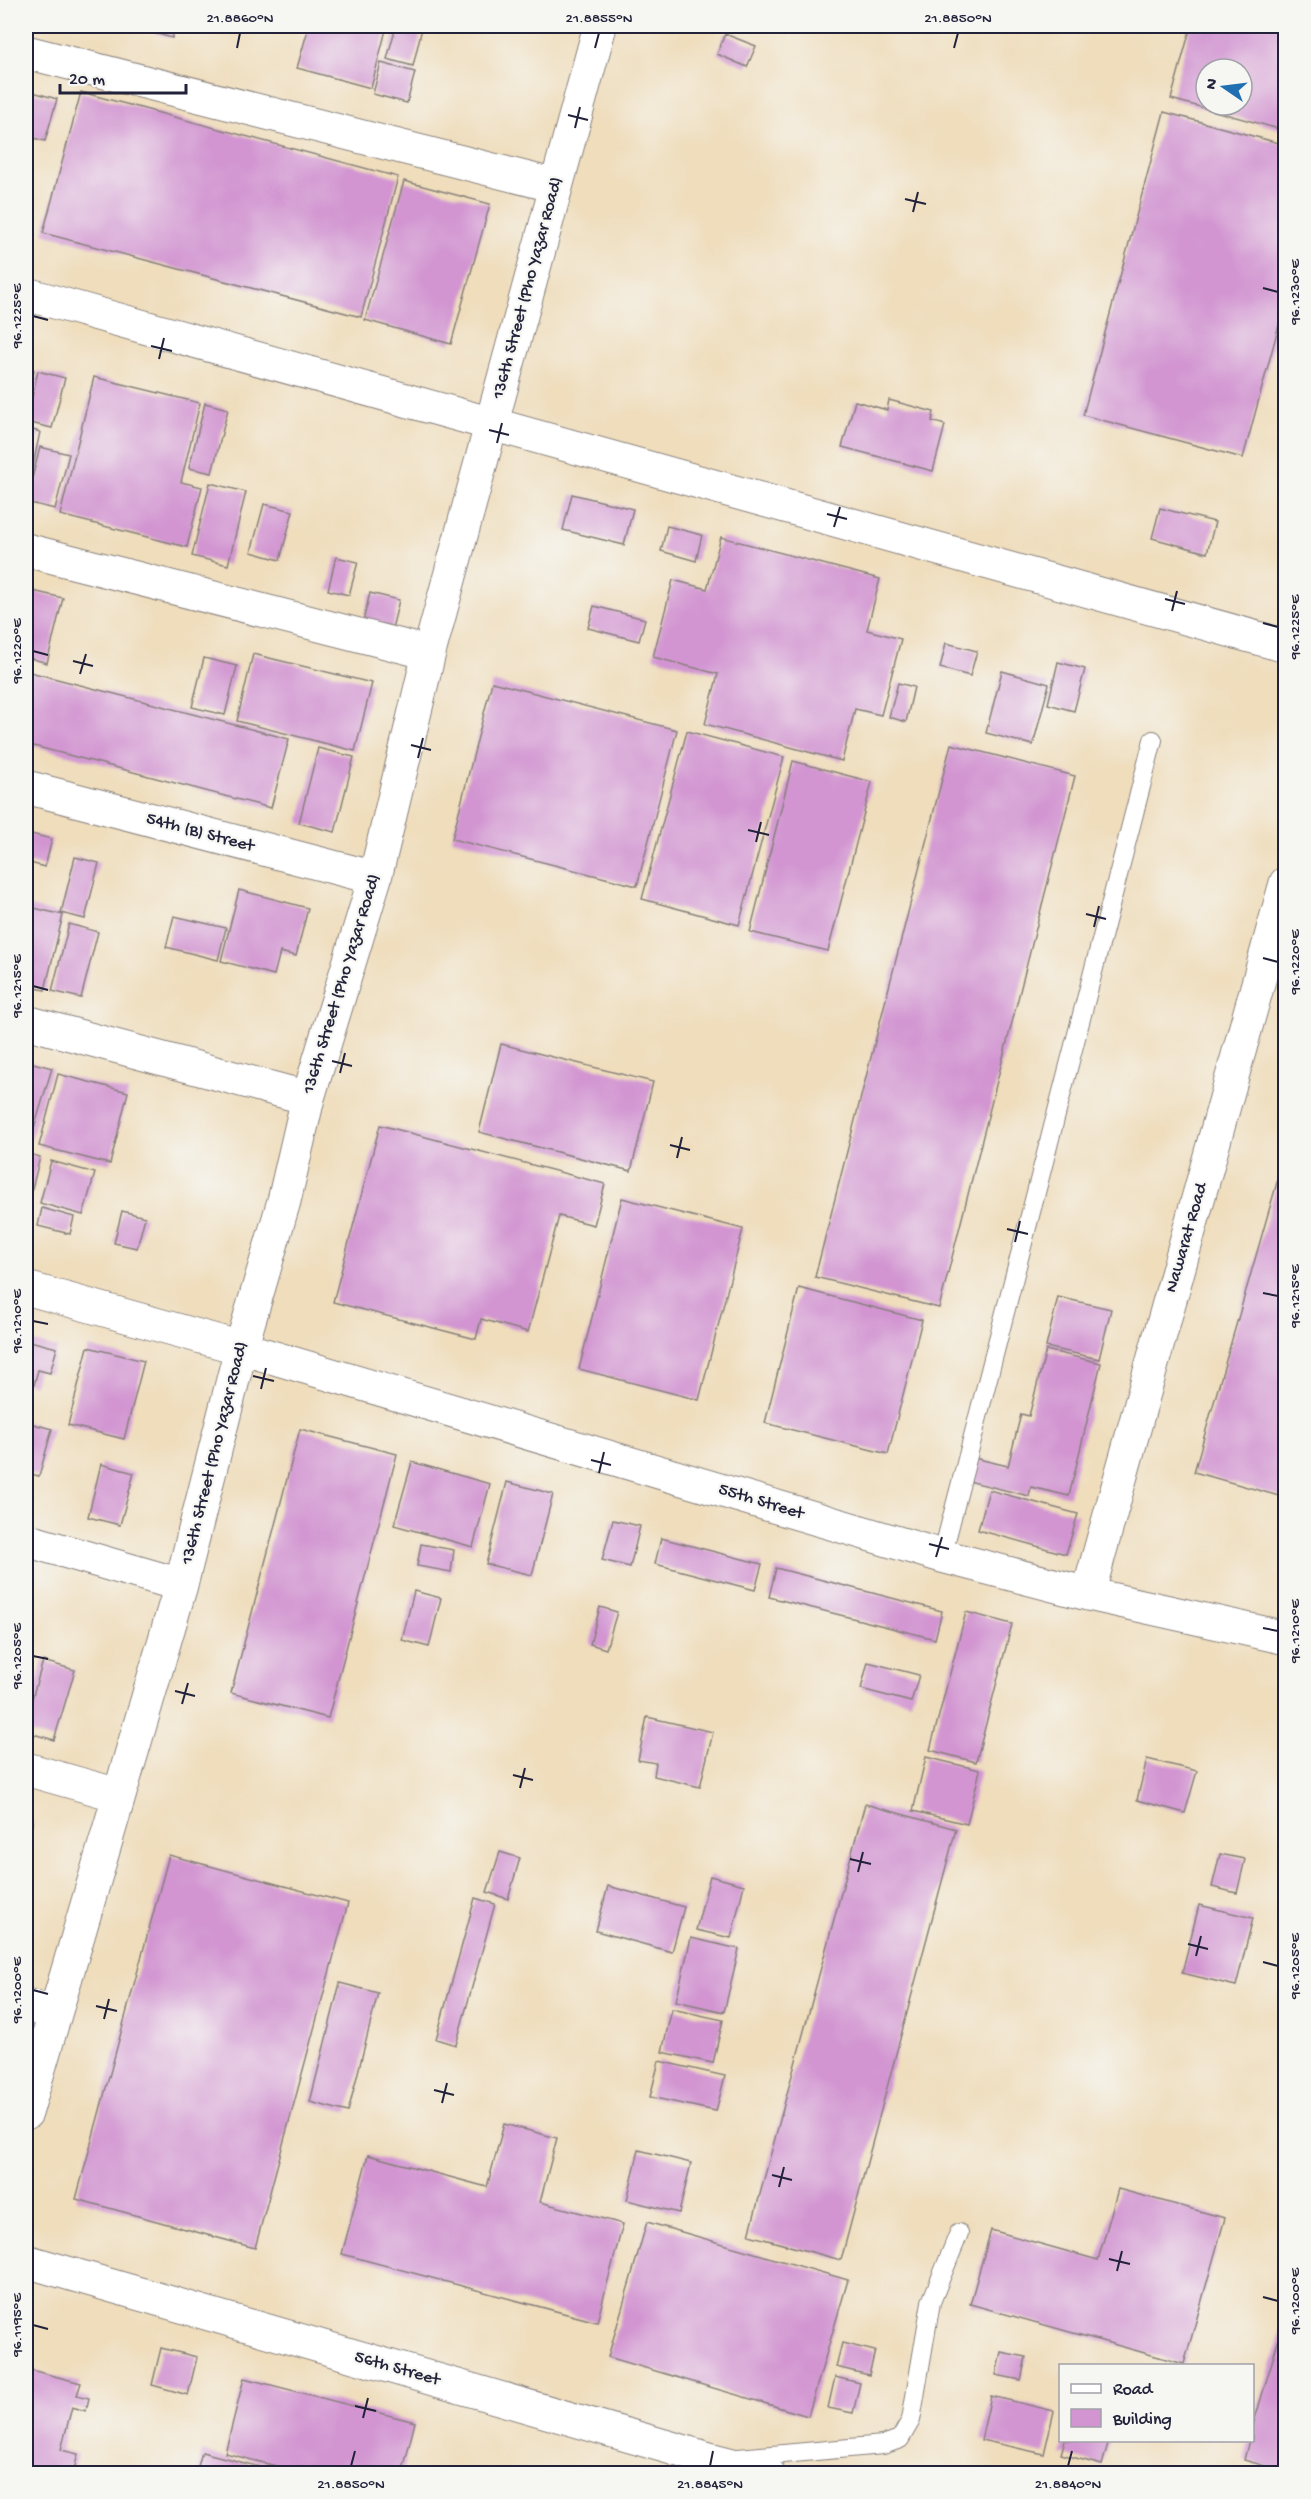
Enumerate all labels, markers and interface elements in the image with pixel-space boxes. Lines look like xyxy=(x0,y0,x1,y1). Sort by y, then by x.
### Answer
text: 21.8860°N xyxy=(206,10,274,28)
text: 21.8855°N xyxy=(566,10,633,28)
text: 21.8850°N xyxy=(924,10,992,28)
scale bar xyxy=(60,57,186,95)
north arrow xyxy=(1194,57,1254,117)
text: 20 m xyxy=(69,70,105,91)
text: N xyxy=(1202,76,1223,92)
street label: 136th Street (Pho Yazar Road) xyxy=(488,175,568,402)
text: 96.1230°E xyxy=(1287,259,1305,326)
text: 96.1225°E xyxy=(9,283,27,349)
text: 96.1225°E xyxy=(1287,594,1305,660)
text: 96.1220°E xyxy=(9,618,27,685)
street label: 54th (B) Street xyxy=(144,809,258,858)
street label: 136th Street (Pho Yazar Road) xyxy=(298,871,386,1097)
text: 96.1220°E xyxy=(1287,929,1305,996)
text: 96.1215°E xyxy=(9,954,27,1019)
street label: Nawarat Road xyxy=(1161,1179,1213,1295)
text: 96.1215°E xyxy=(1287,1264,1305,1329)
text: 96.1210°E xyxy=(9,1288,27,1354)
street label: 136th Street (Pho Yazar Road) xyxy=(177,1339,253,1568)
street label: 55th Street xyxy=(716,1479,808,1525)
text: 96.1210°E xyxy=(1287,1598,1305,1664)
text: 96.1205°E xyxy=(9,1622,27,1690)
text: 96.1205°E xyxy=(1287,1932,1305,2000)
text: 96.1200°E xyxy=(9,1956,27,2024)
text: 96.1200°E xyxy=(1287,2267,1305,2335)
text: 96.1195°E xyxy=(9,2293,27,2358)
street label: 56th Street xyxy=(352,2347,444,2392)
legend xyxy=(1059,2364,1254,2442)
text: Road xyxy=(1113,2380,1154,2401)
text: Building xyxy=(1112,2410,1172,2431)
text: 21.8850°N xyxy=(317,2476,385,2494)
text: 21.8845°N xyxy=(677,2476,743,2494)
text: 21.8840°N xyxy=(1035,2476,1102,2494)

